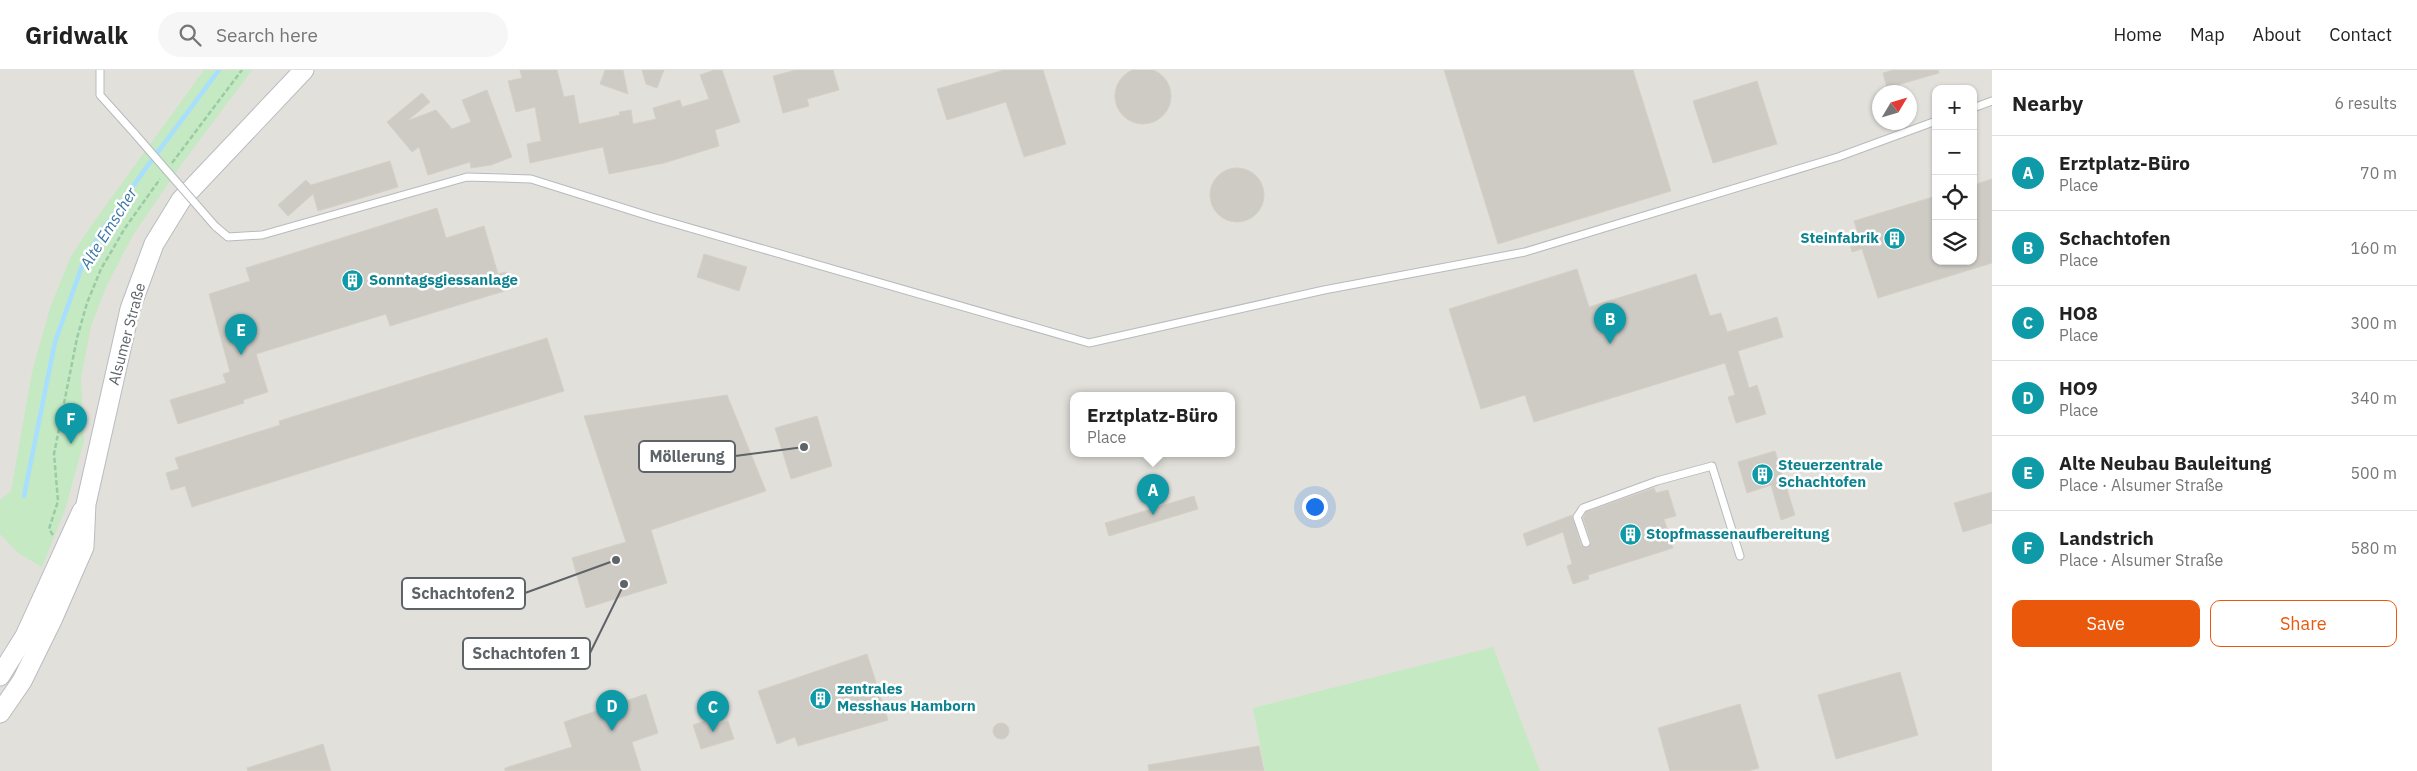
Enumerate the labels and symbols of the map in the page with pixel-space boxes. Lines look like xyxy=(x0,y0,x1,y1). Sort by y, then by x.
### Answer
north arrow xyxy=(1872,85,1917,130)
water label: Alte Emscher xyxy=(75,183,142,273)
building icon: Steinfabrik xyxy=(1883,226,1907,250)
place label: Steinfabrik xyxy=(1800,228,1879,247)
building icon: Sonntagsgiessanlage xyxy=(341,268,365,292)
place label: Sonntagsgiessanlage xyxy=(369,270,518,289)
street label: Alsumer Straße xyxy=(104,281,149,387)
pin: B xyxy=(1594,303,1626,344)
pin: E xyxy=(225,314,257,355)
pin: F xyxy=(55,403,87,444)
callout: Möllerung xyxy=(639,441,735,472)
text: Möllerung xyxy=(649,446,725,466)
place label: Steuerzentrale Schachtofen xyxy=(1778,455,1883,491)
building icon: Steuerzentrale Schachtofen xyxy=(1750,462,1774,486)
pin: A xyxy=(1137,474,1169,515)
your location xyxy=(1302,494,1328,520)
building icon: Stopfmassenaufbereitung xyxy=(1618,522,1642,546)
place label: Stopfmassenaufbereitung xyxy=(1646,524,1830,543)
callout: Schachtofen2 xyxy=(402,578,525,609)
text: Schachtofen2 xyxy=(411,583,515,603)
callout: Schachtofen 1 xyxy=(463,638,590,669)
text: Schachtofen 1 xyxy=(472,643,580,663)
place label: zentrales Messhaus Hamborn xyxy=(837,679,976,715)
building icon: zentrales Messhaus Hamborn xyxy=(809,686,833,710)
pin: D xyxy=(596,690,628,731)
pin: C xyxy=(697,691,729,732)

